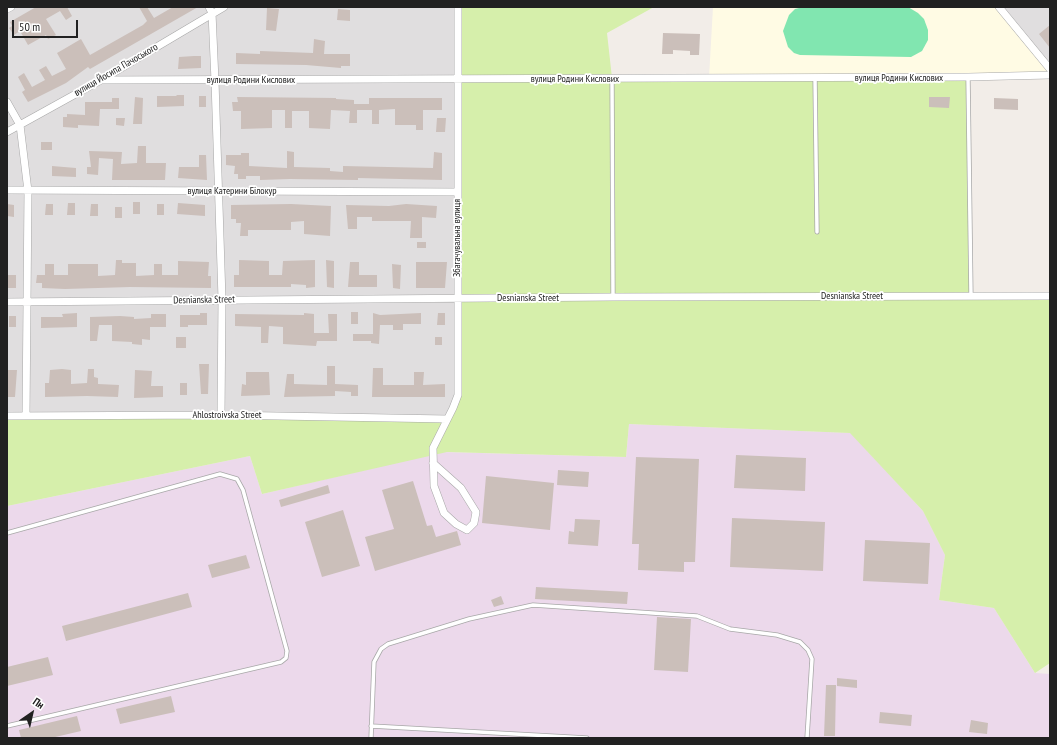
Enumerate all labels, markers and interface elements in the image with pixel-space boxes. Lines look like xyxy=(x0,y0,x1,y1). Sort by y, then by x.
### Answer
scale bar xyxy=(14,12,80,38)
text: 50 m xyxy=(19,19,40,34)
street label: вулиця Йосипа Пачоського xyxy=(72,41,160,99)
street label: вулиця Родини Кислових xyxy=(855,72,943,84)
street label: вулиця Родини Кислових xyxy=(531,73,619,85)
street label: вулиця Родини Кислових xyxy=(207,74,295,86)
street label: вулиця Катерини Білокур xyxy=(187,185,277,197)
street label: Збагачувальна вулиця xyxy=(451,199,463,277)
street label: Desnianska Street xyxy=(821,290,883,302)
street label: Desnianska Street xyxy=(497,292,559,304)
street label: Desnianska Street xyxy=(173,293,235,307)
street label: Ahlostroivska Street xyxy=(192,409,262,421)
north arrow xyxy=(12,693,52,733)
text: Пн xyxy=(30,694,47,712)

